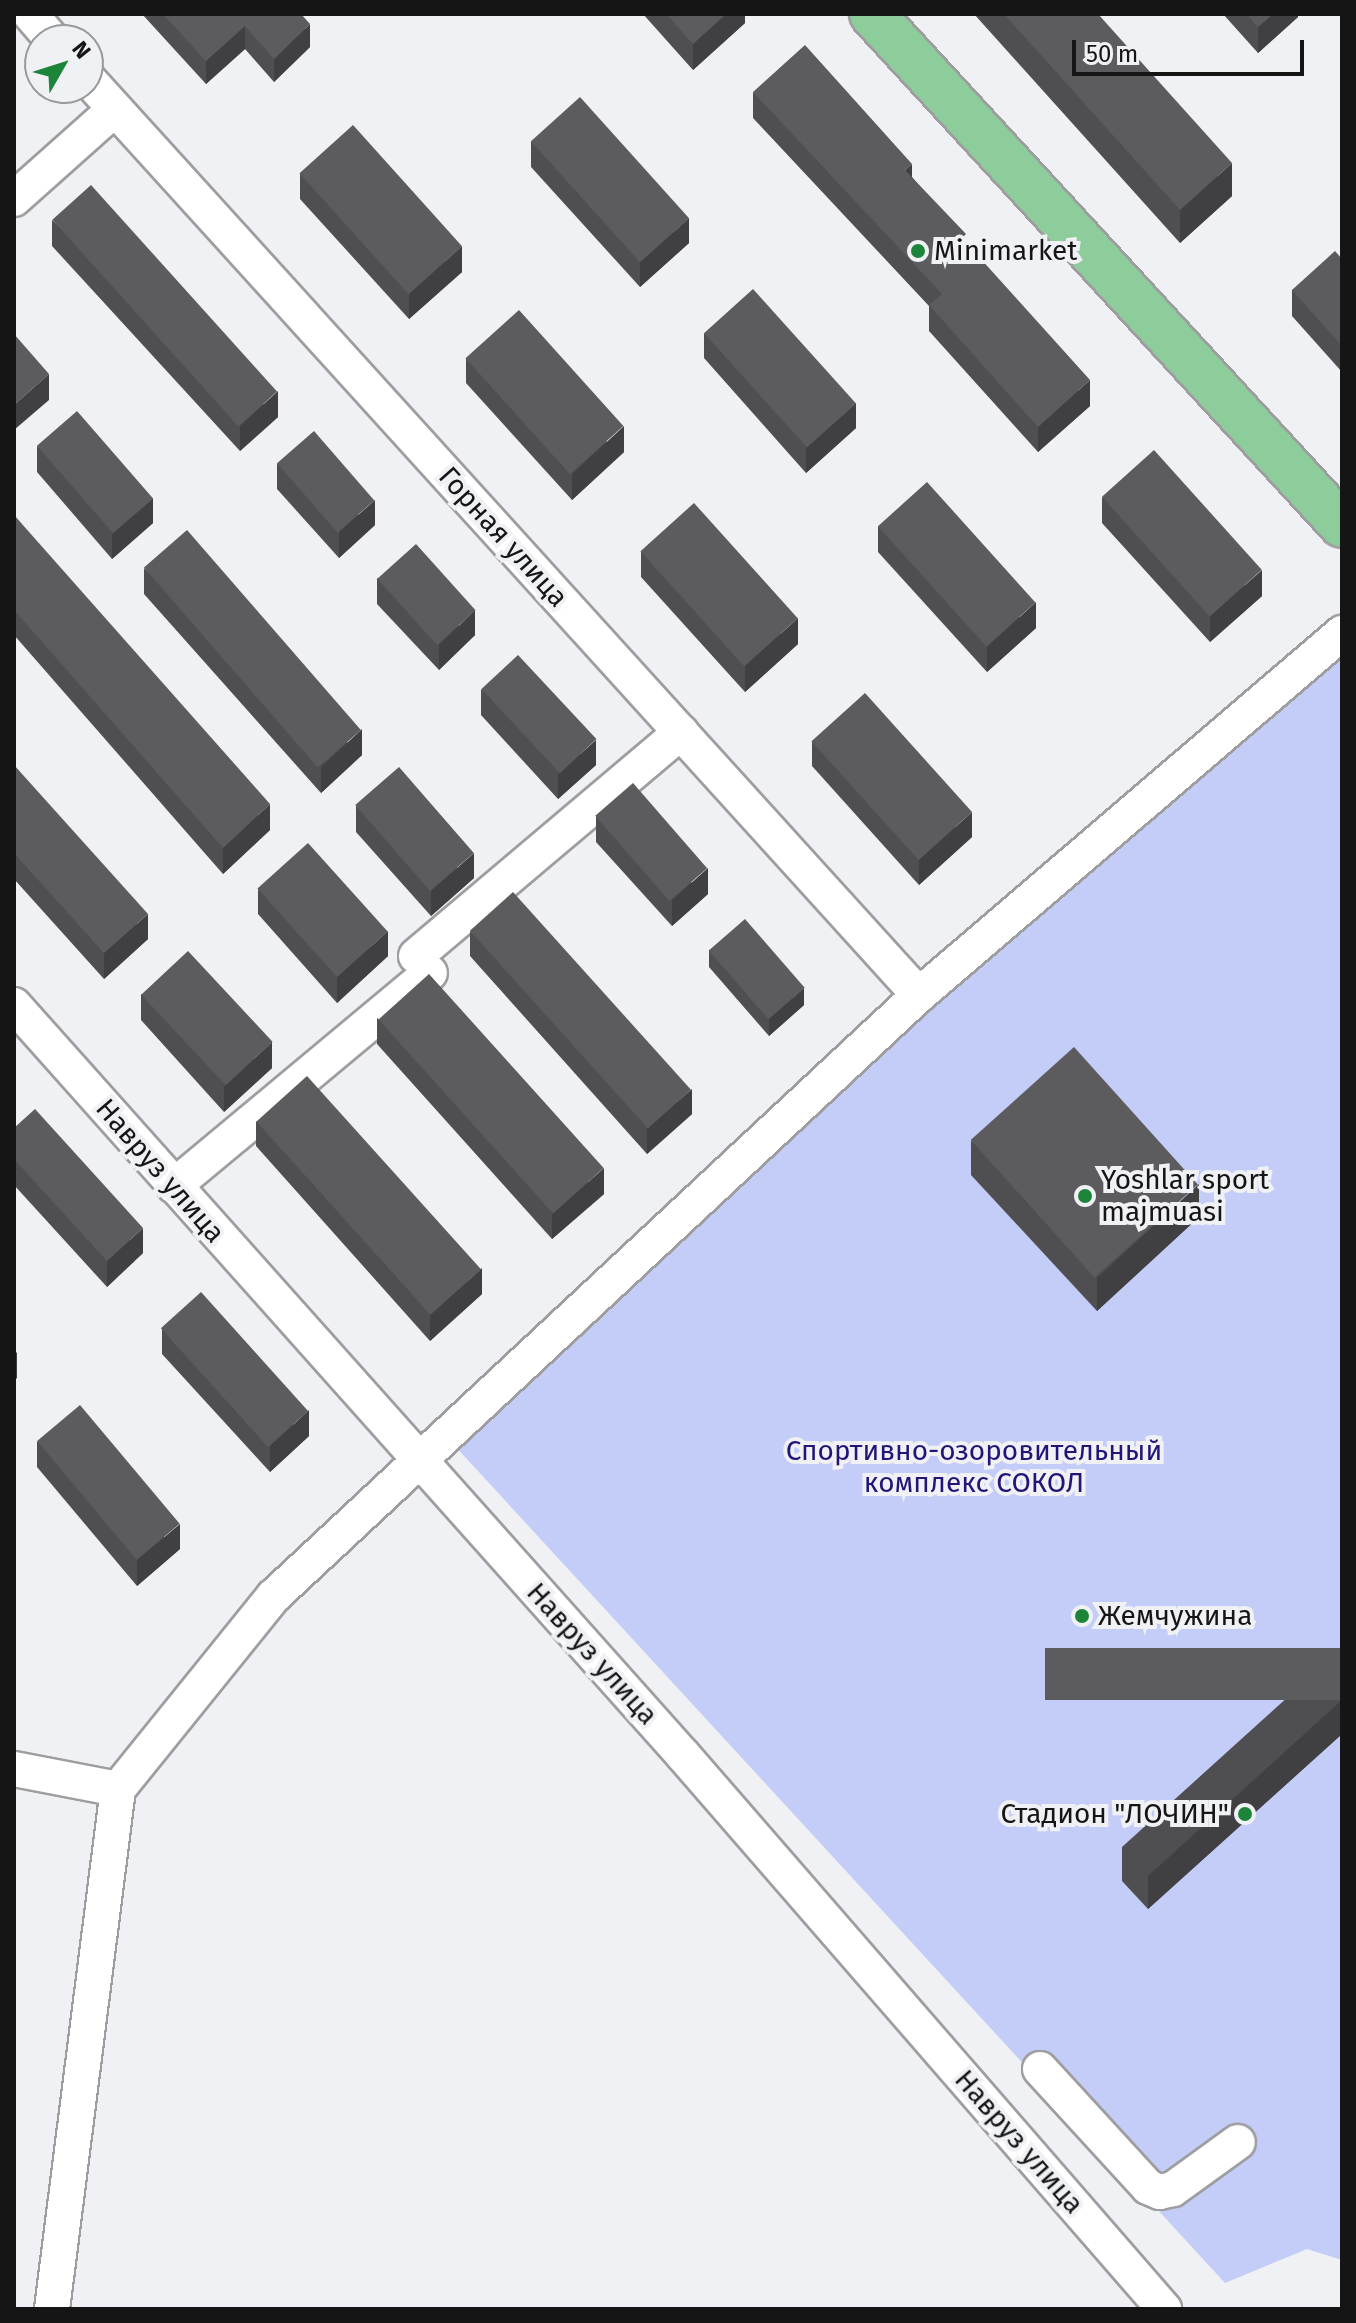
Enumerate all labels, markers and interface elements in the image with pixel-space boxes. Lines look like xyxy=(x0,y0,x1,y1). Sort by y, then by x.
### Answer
north arrow xyxy=(24,24,104,104)
scale bar xyxy=(1076,24,1308,74)
text: N xyxy=(66,36,97,64)
text: 50 m xyxy=(1086,40,1138,68)
place label: Minimarket xyxy=(934,234,1077,268)
marker: Minimarket xyxy=(909,242,927,260)
street label: Горная улица xyxy=(431,460,575,614)
street label: Навруз улица xyxy=(88,1092,232,1250)
place label: Yoshlar sport majmuasi xyxy=(1101,1163,1269,1229)
marker: Yoshlar sport majmuasi xyxy=(1076,1187,1094,1205)
park label: Спортивно-озоровительный комплекс СОКОЛ xyxy=(786,1434,1162,1500)
street label: Навруз улица xyxy=(519,1576,665,1732)
place label: Жемчужина xyxy=(1098,1599,1252,1633)
marker: Жемчужина xyxy=(1073,1607,1091,1625)
place label: Стадион "ЛОЧИН" xyxy=(1001,1797,1229,1831)
marker: Стадион "ЛОЧИН" xyxy=(1236,1805,1254,1823)
street label: Навруз улица xyxy=(947,2063,1091,2221)

